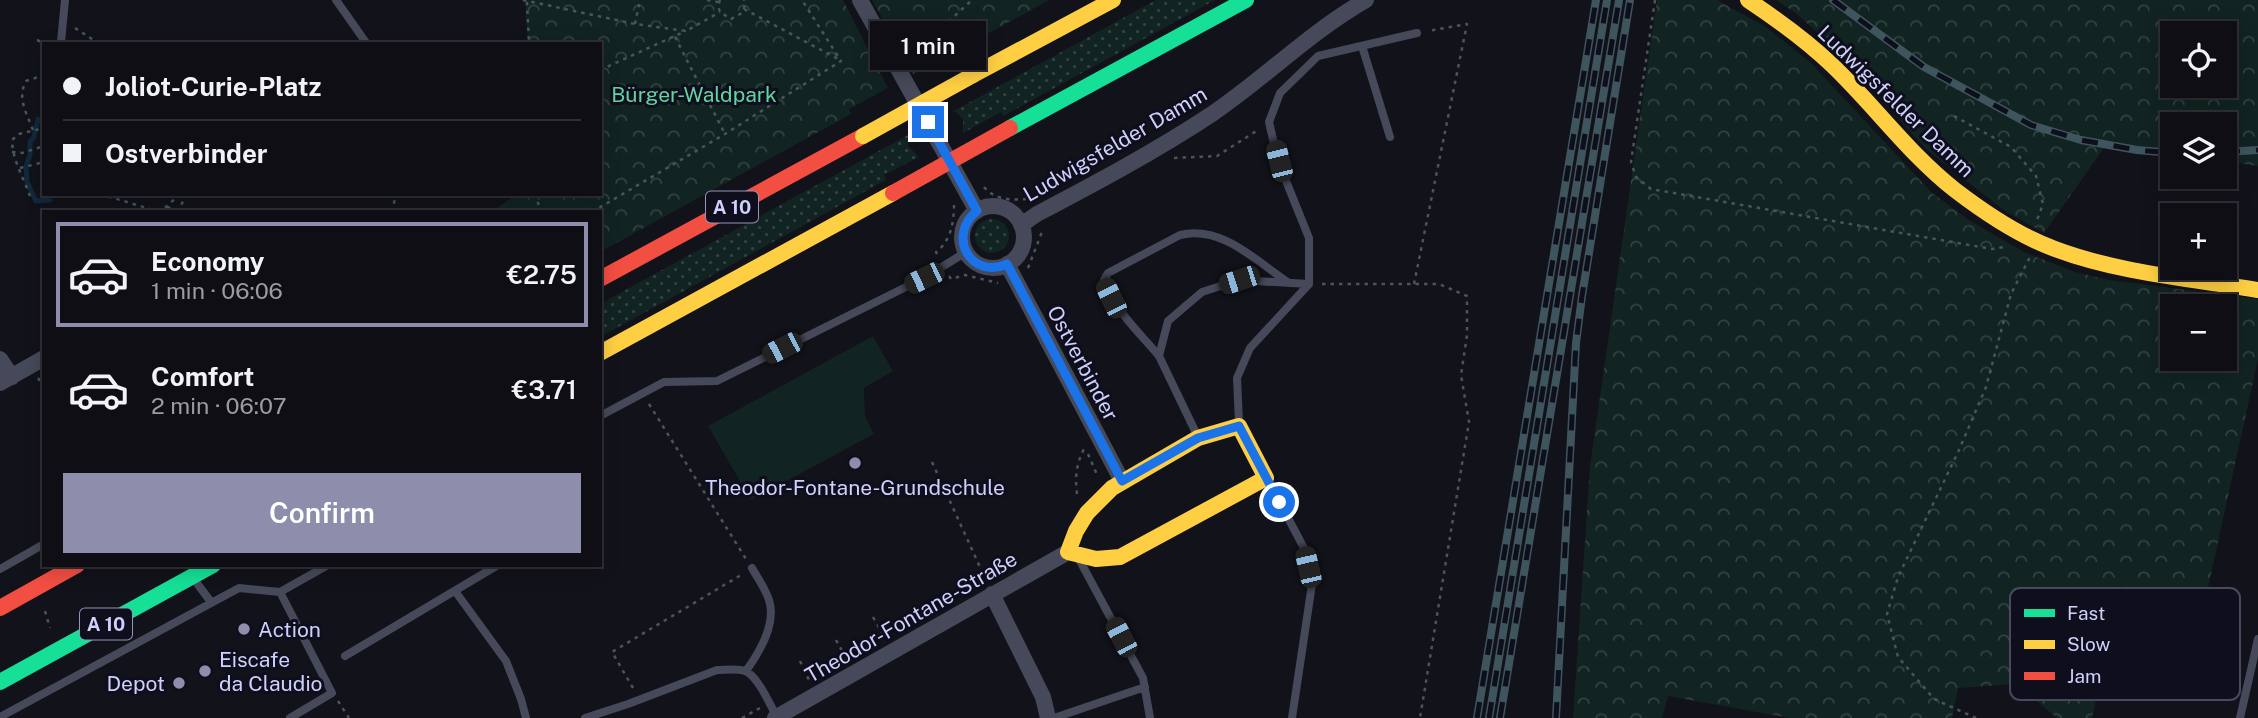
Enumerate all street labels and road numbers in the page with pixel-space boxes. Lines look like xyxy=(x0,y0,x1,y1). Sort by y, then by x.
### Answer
street label: Ludwigsfelder Damm xyxy=(1813,20,1979,182)
street label: Ludwigsfelder Damm xyxy=(1019,81,1211,207)
road number: A 10 xyxy=(706,192,758,223)
street label: Ostverbinder xyxy=(1042,301,1124,425)
street label: Theodor-Fontane-Straße xyxy=(801,546,1021,688)
road number: A 10 xyxy=(80,608,132,639)

